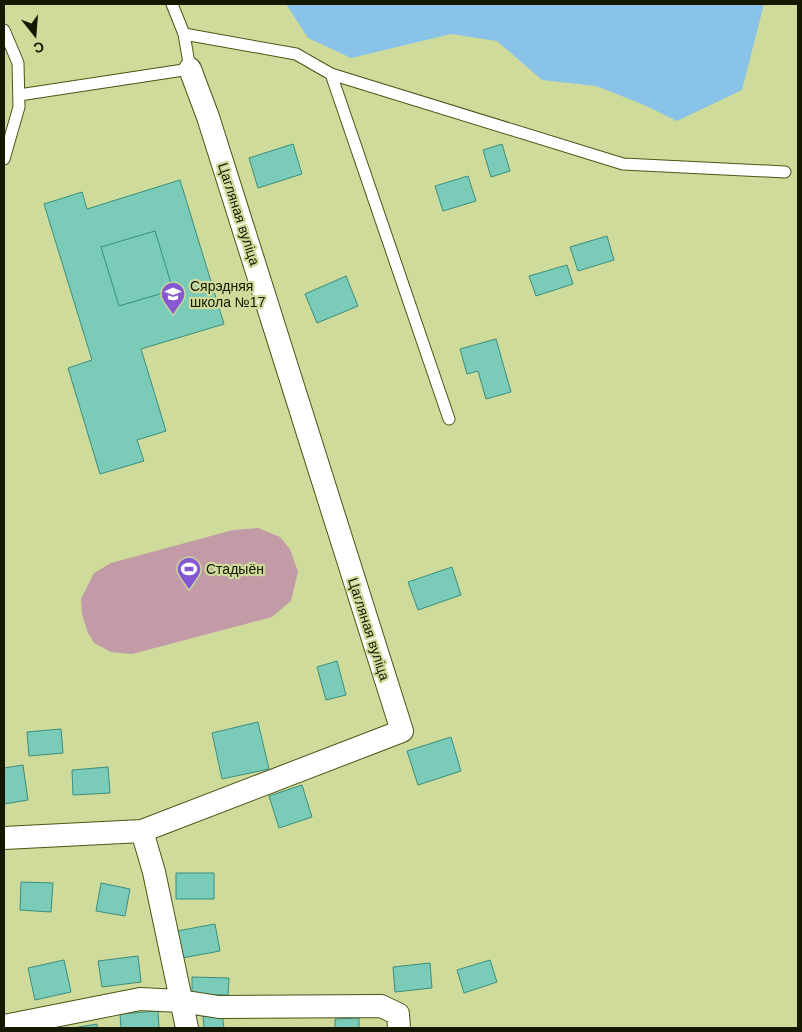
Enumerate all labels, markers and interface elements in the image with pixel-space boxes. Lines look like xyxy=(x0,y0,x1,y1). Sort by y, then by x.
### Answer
north arrow xyxy=(10,10,60,60)
text: С xyxy=(32,38,46,57)
street label: Цагляная вуліца xyxy=(215,161,263,268)
place label: Сярэдняя школа №17 xyxy=(190,278,266,310)
school or university icon: Сярэдняя школа №17 xyxy=(160,281,186,315)
sports icon: Стадыён xyxy=(176,556,202,590)
place label: Стадыён xyxy=(206,561,264,577)
street label: Цагляная вуліца xyxy=(345,576,393,683)

